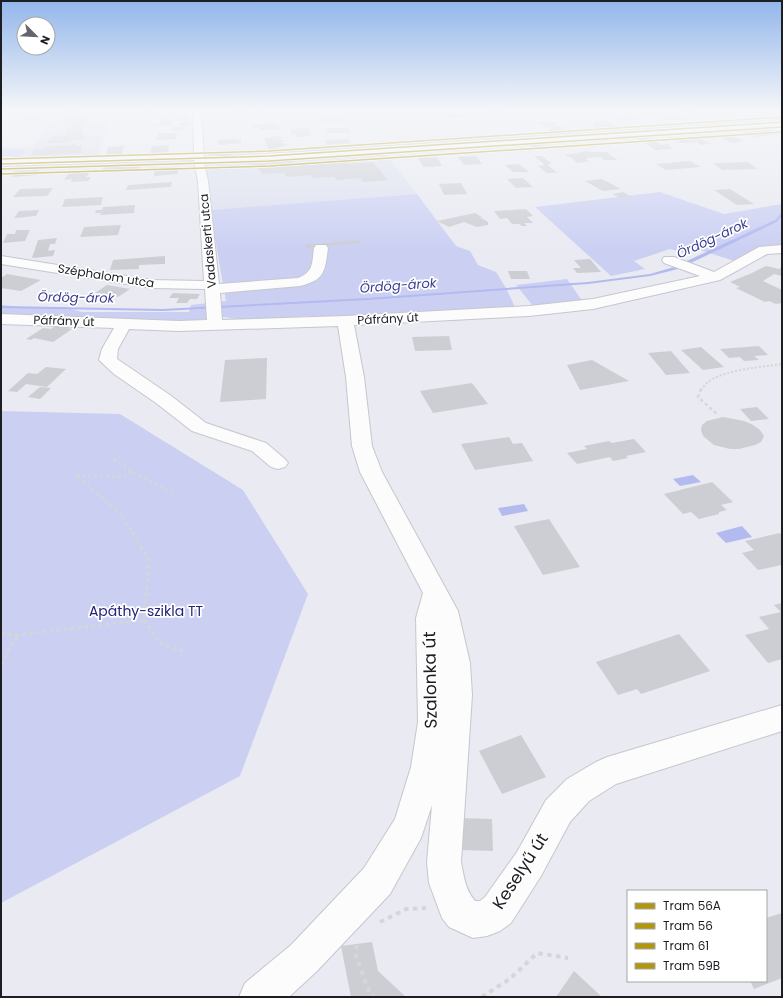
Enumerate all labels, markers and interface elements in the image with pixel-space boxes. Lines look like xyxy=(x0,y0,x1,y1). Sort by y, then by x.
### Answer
north arrow xyxy=(16,16,56,56)
text: N xyxy=(36,33,54,47)
street label: Vadaskerti utca xyxy=(195,193,220,289)
water label: Ördög-árok xyxy=(673,213,752,263)
street label: Széphalom utca xyxy=(57,259,156,292)
water label: Ördög-árok xyxy=(359,273,438,298)
water label: Ördög-árok xyxy=(37,287,116,308)
street label: Páfrány út xyxy=(357,308,419,329)
street label: Páfrány út xyxy=(33,311,95,330)
park label: Apáthy-szikla TT xyxy=(89,601,203,621)
street label: Szalonka út xyxy=(417,631,443,729)
street label: Keselyű út xyxy=(486,828,554,914)
legend xyxy=(627,890,767,982)
text: Tram 56A xyxy=(663,897,721,914)
text: Tram 56 xyxy=(663,917,713,934)
text: Tram 61 xyxy=(663,937,709,954)
text: Tram 59B xyxy=(663,957,720,974)

